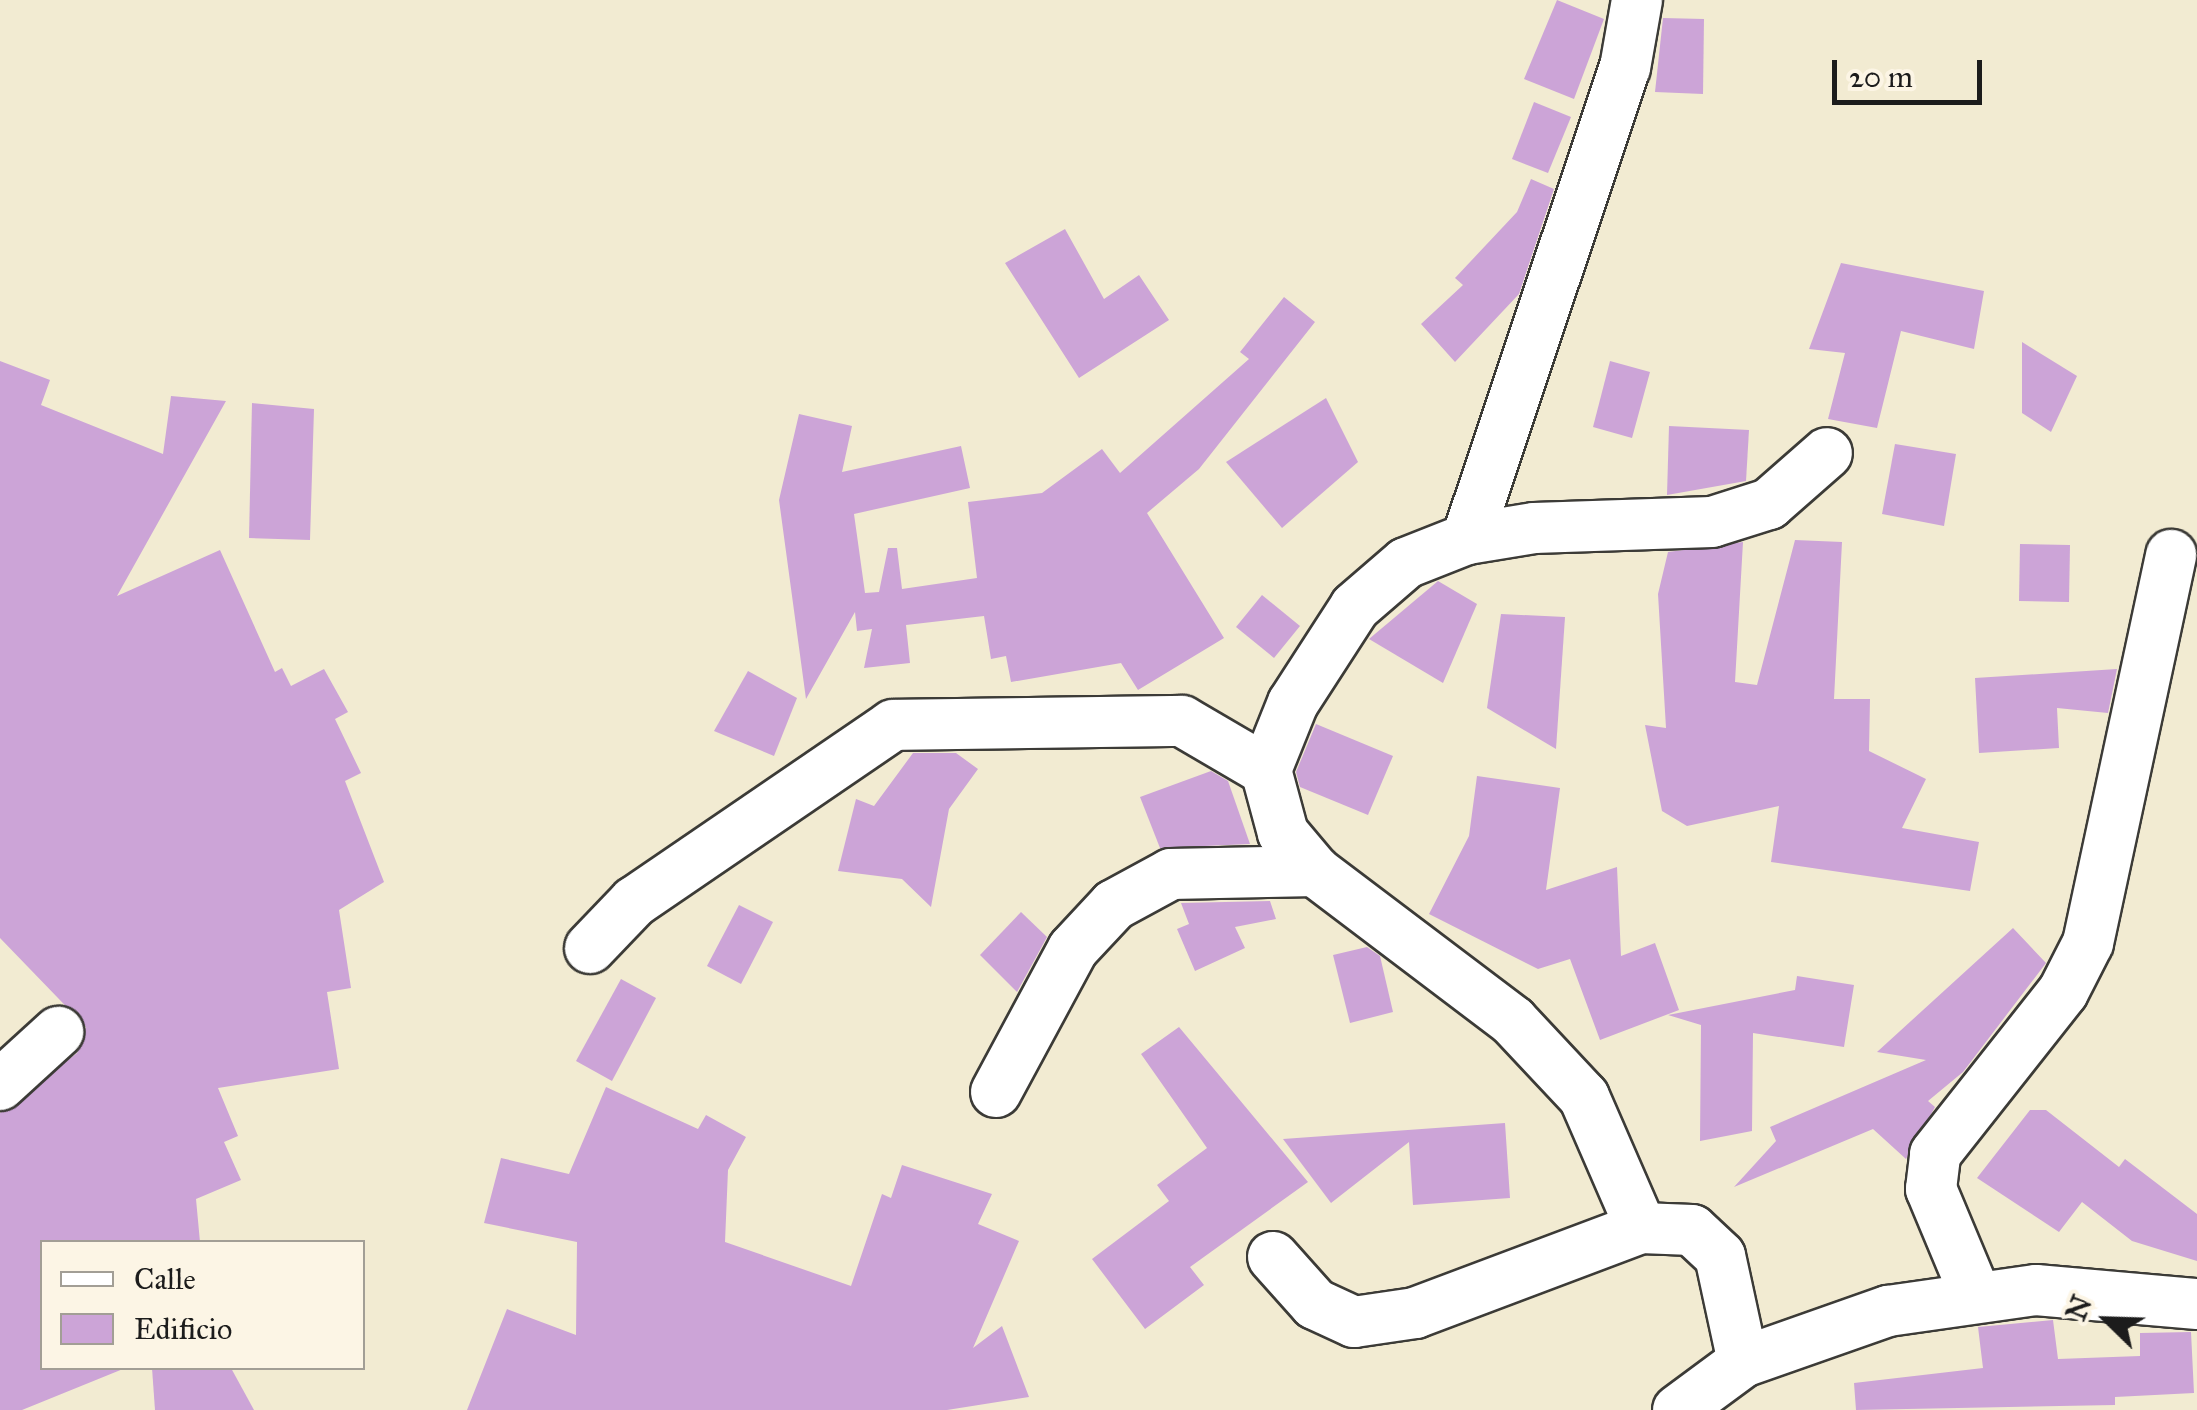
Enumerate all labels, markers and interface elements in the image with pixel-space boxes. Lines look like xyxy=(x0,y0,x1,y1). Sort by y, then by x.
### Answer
scale bar xyxy=(1837,40,1987,102)
text: 20 m xyxy=(1849,59,1913,95)
legend xyxy=(40,1240,365,1370)
text: Calle xyxy=(134,1261,196,1297)
north arrow xyxy=(2057,1270,2157,1370)
text: N xyxy=(2058,1290,2100,1326)
text: Edificio xyxy=(134,1311,232,1347)

